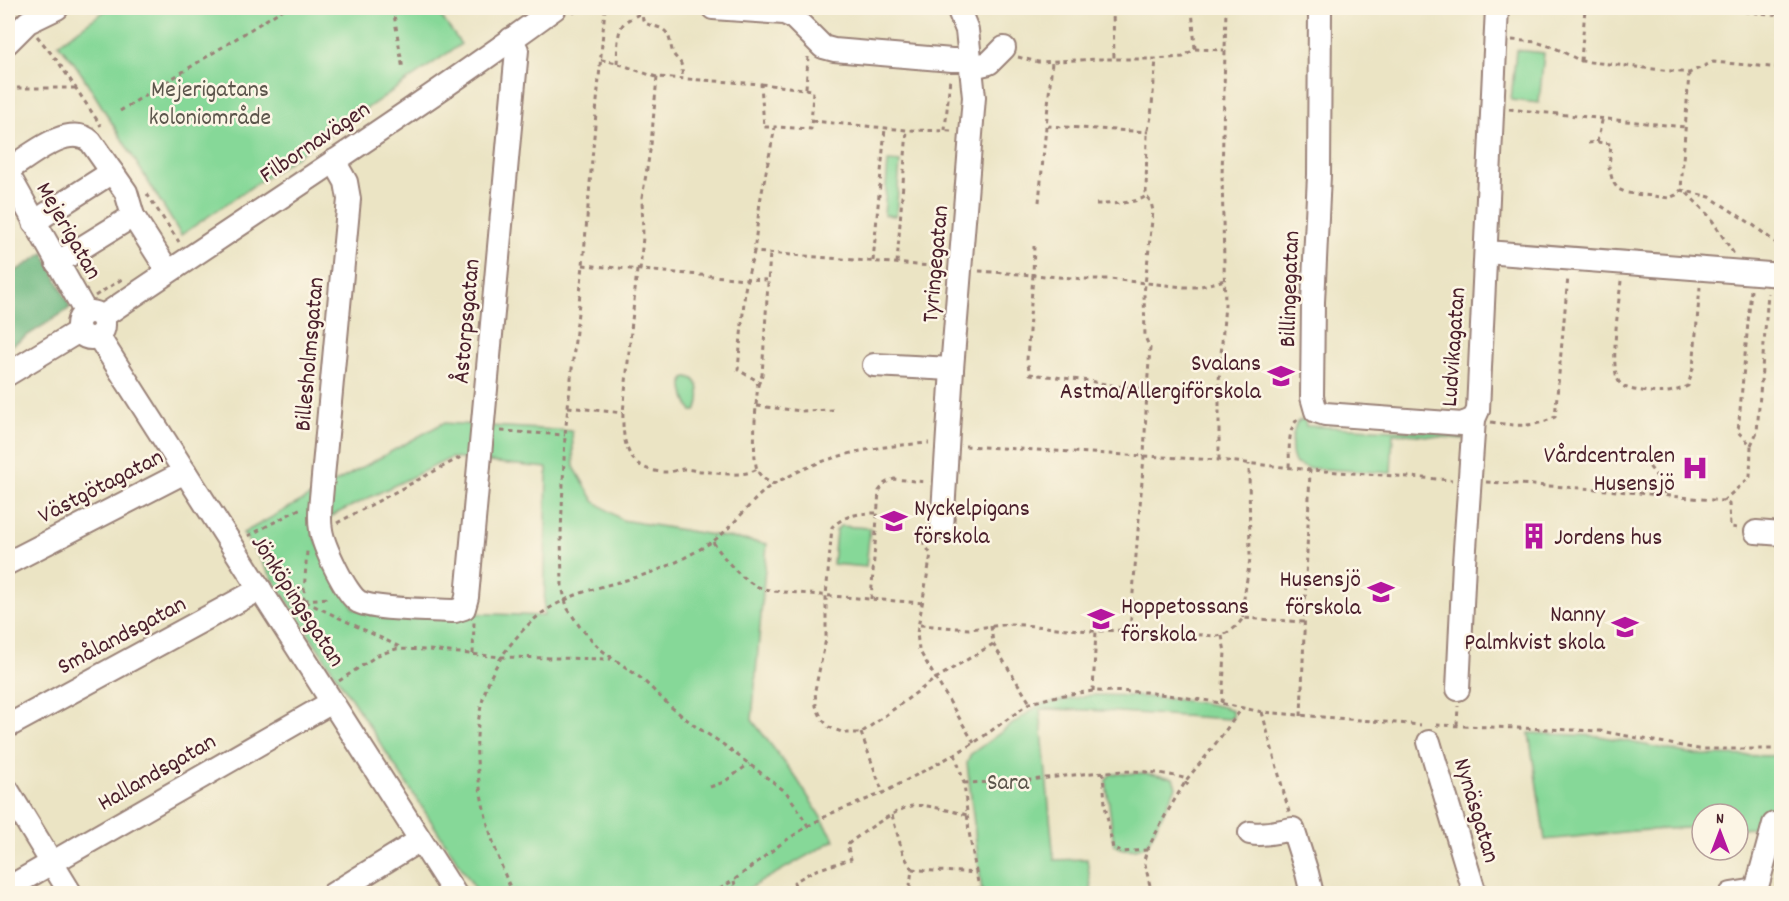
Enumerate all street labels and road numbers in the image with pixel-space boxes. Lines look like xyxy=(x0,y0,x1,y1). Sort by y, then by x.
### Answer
street label: Filbornavägen xyxy=(253,94,378,193)
street label: Mejerigatan xyxy=(26,176,109,287)
street label: Tyringegatan xyxy=(915,204,959,324)
street label: Billingegatan xyxy=(1272,230,1310,348)
street label: Åstorpsgatan xyxy=(446,257,490,385)
street label: Billesholmsgatan xyxy=(287,276,335,433)
street label: Ludvikagatan xyxy=(1434,286,1476,408)
street label: Västgötagatan xyxy=(33,441,170,534)
street label: Jönköpingsgatan xyxy=(241,529,352,674)
street label: Smålandsgatan xyxy=(52,588,193,685)
street label: Hallandsgatan xyxy=(92,726,223,821)
street label: Nynäsgatan xyxy=(1443,754,1507,867)

